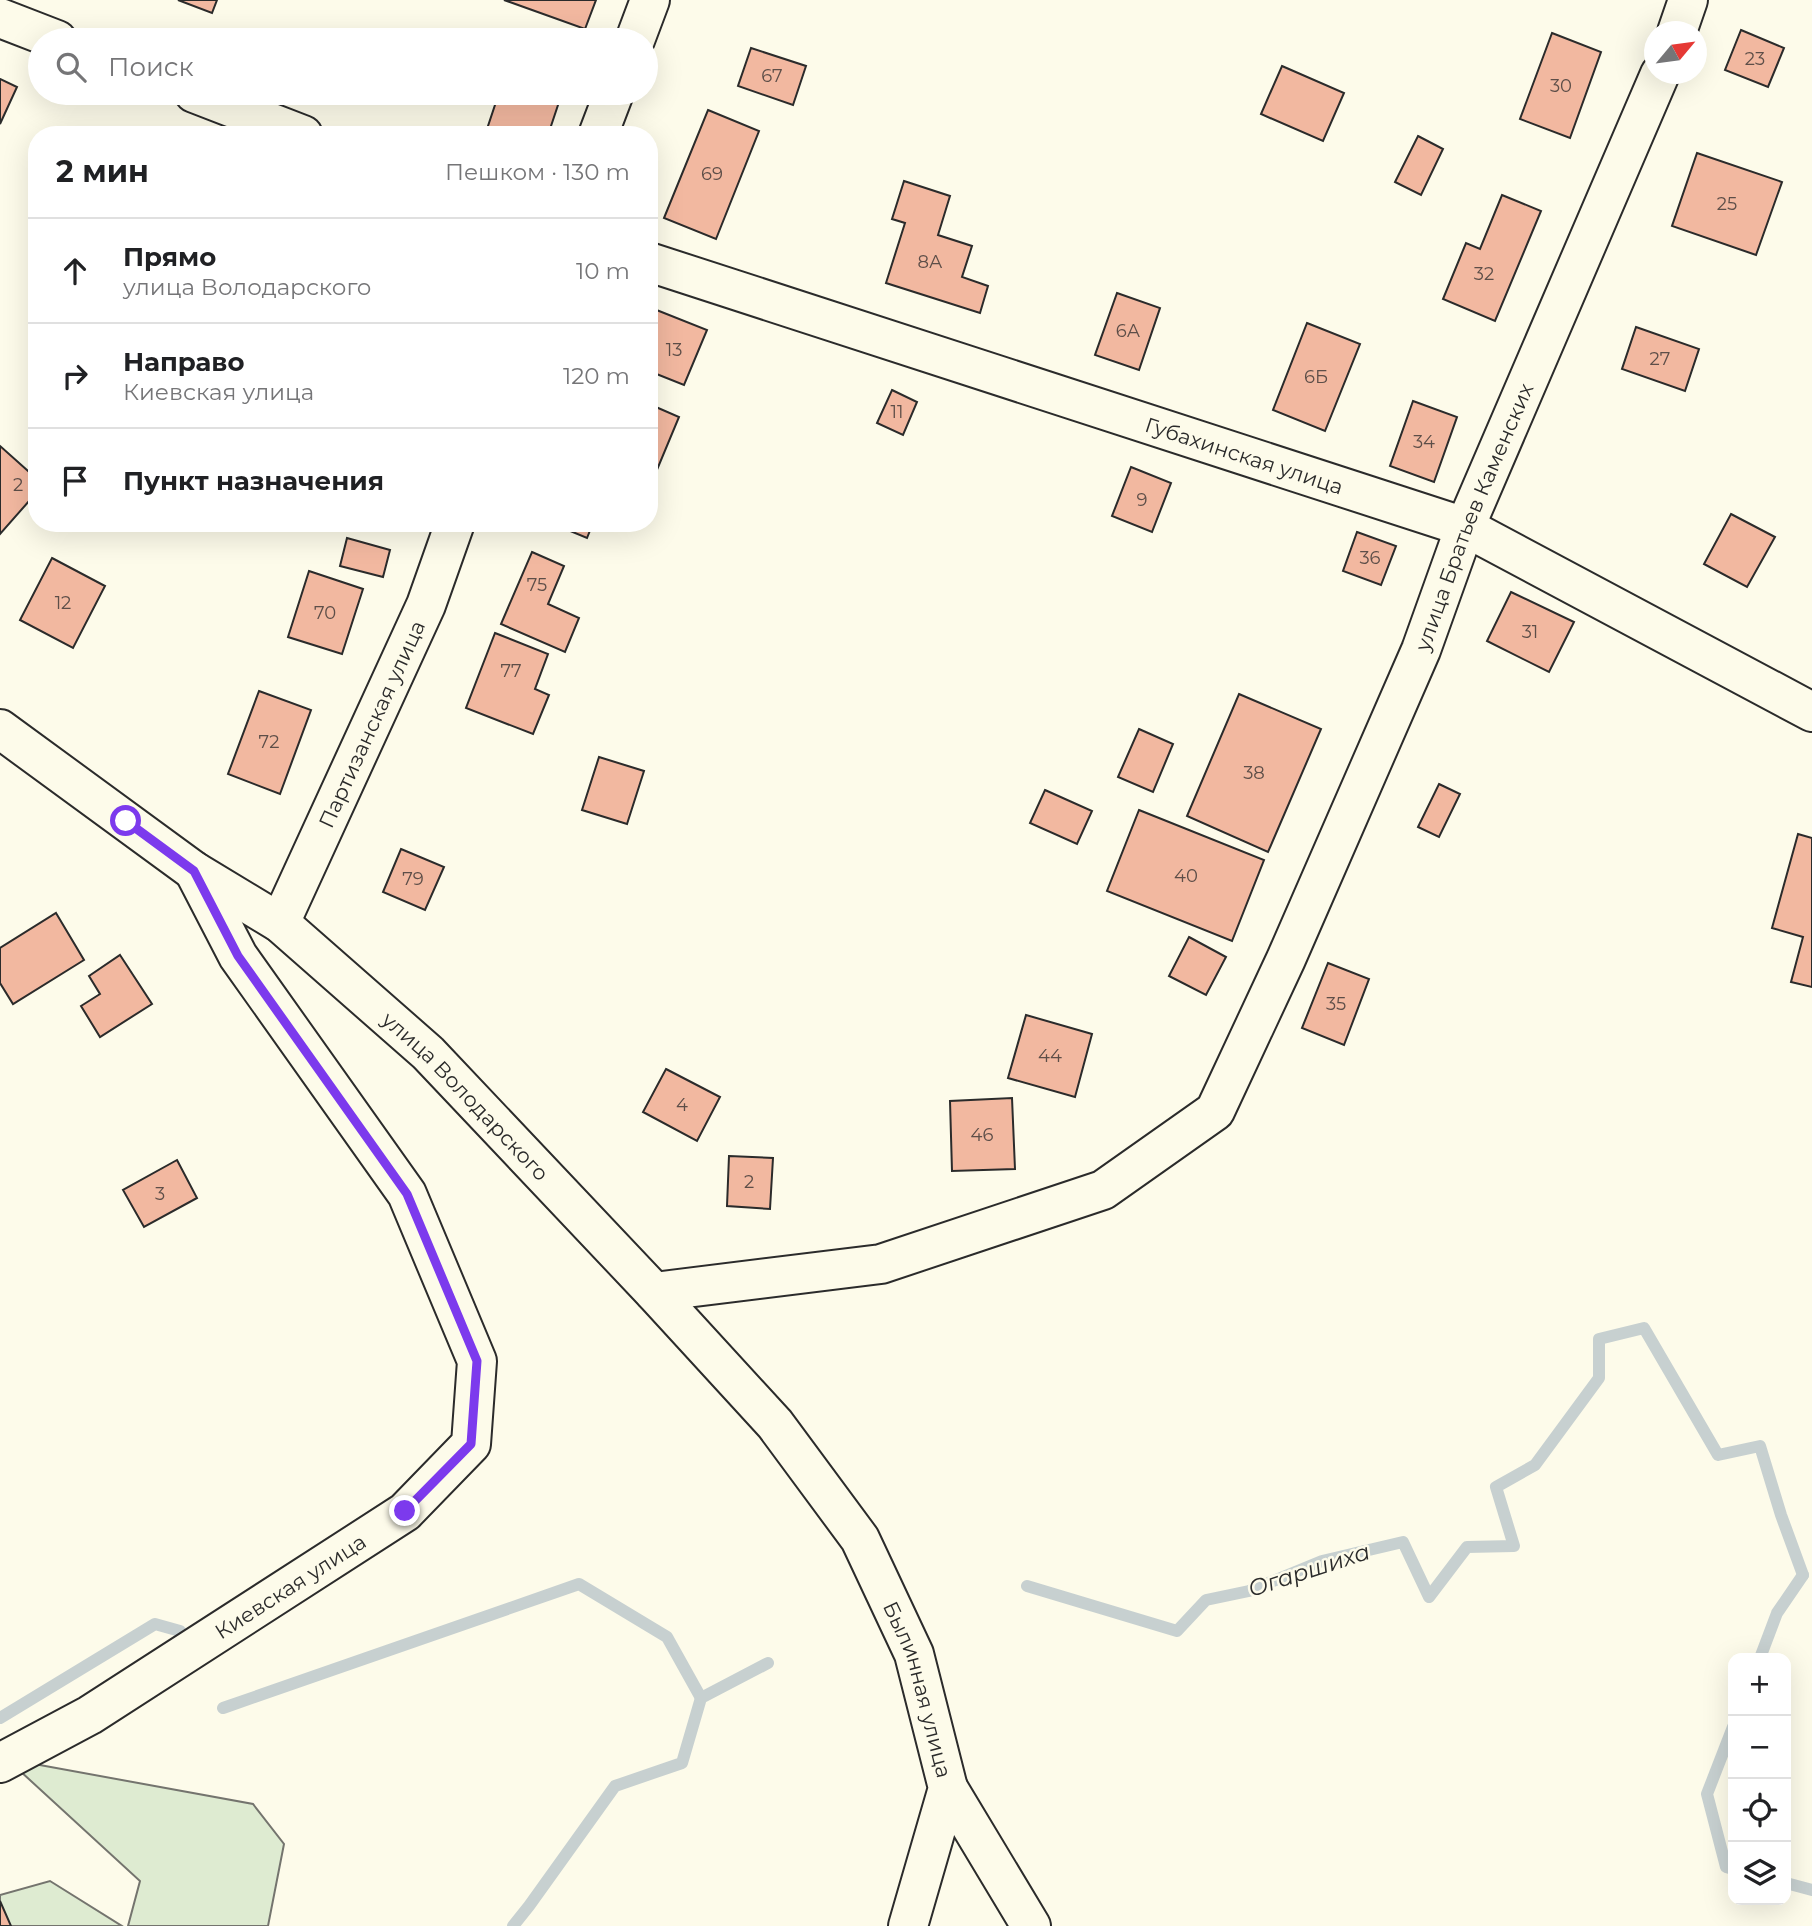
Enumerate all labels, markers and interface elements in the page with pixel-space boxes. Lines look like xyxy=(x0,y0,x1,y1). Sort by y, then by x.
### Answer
north arrow xyxy=(1644,21,1707,84)
search box xyxy=(28,28,658,105)
icon: search xyxy=(52,48,90,86)
house number: 23 xyxy=(1745,48,1765,70)
text: Поиск xyxy=(108,51,194,83)
house number: 67 xyxy=(761,65,783,87)
house number: 30 xyxy=(1550,75,1572,97)
text: 2 мин xyxy=(56,153,149,190)
text: Пешком · 130 m xyxy=(445,158,630,186)
house number: 69 xyxy=(701,163,723,185)
house number: 25 xyxy=(1717,193,1737,215)
text: Прямо xyxy=(123,241,216,273)
house number: 8А xyxy=(918,251,943,273)
icon: ahead xyxy=(56,252,94,290)
text: 10 m xyxy=(576,257,630,285)
house number: 32 xyxy=(1474,263,1494,285)
text: улица Володарского xyxy=(123,273,371,301)
house number: 6А xyxy=(1116,320,1141,342)
house number: 13 xyxy=(666,339,682,361)
text: Направо xyxy=(123,346,244,378)
house number: 27 xyxy=(1650,348,1670,370)
icon: right xyxy=(56,357,94,395)
text: 120 m xyxy=(563,362,630,390)
house number: 6Б xyxy=(1304,366,1328,388)
text: Киевская улица xyxy=(123,378,314,406)
street label: улица Братьев Каменских xyxy=(1409,379,1538,655)
house number: 11 xyxy=(891,401,904,423)
street label: Губахинская улица xyxy=(1142,412,1347,499)
house number: 34 xyxy=(1413,431,1435,453)
icon: arrive xyxy=(56,462,94,500)
text: Пункт назначения xyxy=(123,465,384,497)
house number: 2 xyxy=(13,474,23,496)
house number: 9 xyxy=(1137,489,1148,511)
house number: 36 xyxy=(1359,547,1381,569)
house number: 75 xyxy=(527,574,547,596)
house number: 12 xyxy=(55,592,71,614)
house number: 70 xyxy=(314,602,336,624)
street label: Партизанская улица xyxy=(313,616,430,832)
house number: 31 xyxy=(1522,621,1538,643)
house number: 77 xyxy=(500,660,522,682)
house number: 72 xyxy=(259,731,279,753)
house number: 38 xyxy=(1243,762,1265,784)
route start xyxy=(110,805,141,836)
house number: 40 xyxy=(1174,865,1198,887)
house number: 79 xyxy=(402,868,424,890)
house number: 35 xyxy=(1326,993,1346,1015)
street label: улица Володарского xyxy=(377,1006,554,1186)
house number: 44 xyxy=(1038,1045,1062,1067)
house number: 4 xyxy=(676,1094,688,1116)
house number: 46 xyxy=(971,1124,993,1146)
house number: 2 xyxy=(744,1171,754,1193)
house number: 3 xyxy=(155,1183,165,1205)
route end xyxy=(389,1495,420,1526)
street label: Киевская улица xyxy=(210,1528,370,1644)
water label: Огаршиха xyxy=(1245,1537,1373,1603)
street label: Былинная улица xyxy=(878,1597,957,1780)
map controls xyxy=(1728,1653,1791,1905)
button: + xyxy=(1728,1653,1791,1716)
button: − xyxy=(1728,1716,1791,1779)
button: locate xyxy=(1728,1779,1791,1842)
button: layers xyxy=(1728,1842,1791,1905)

